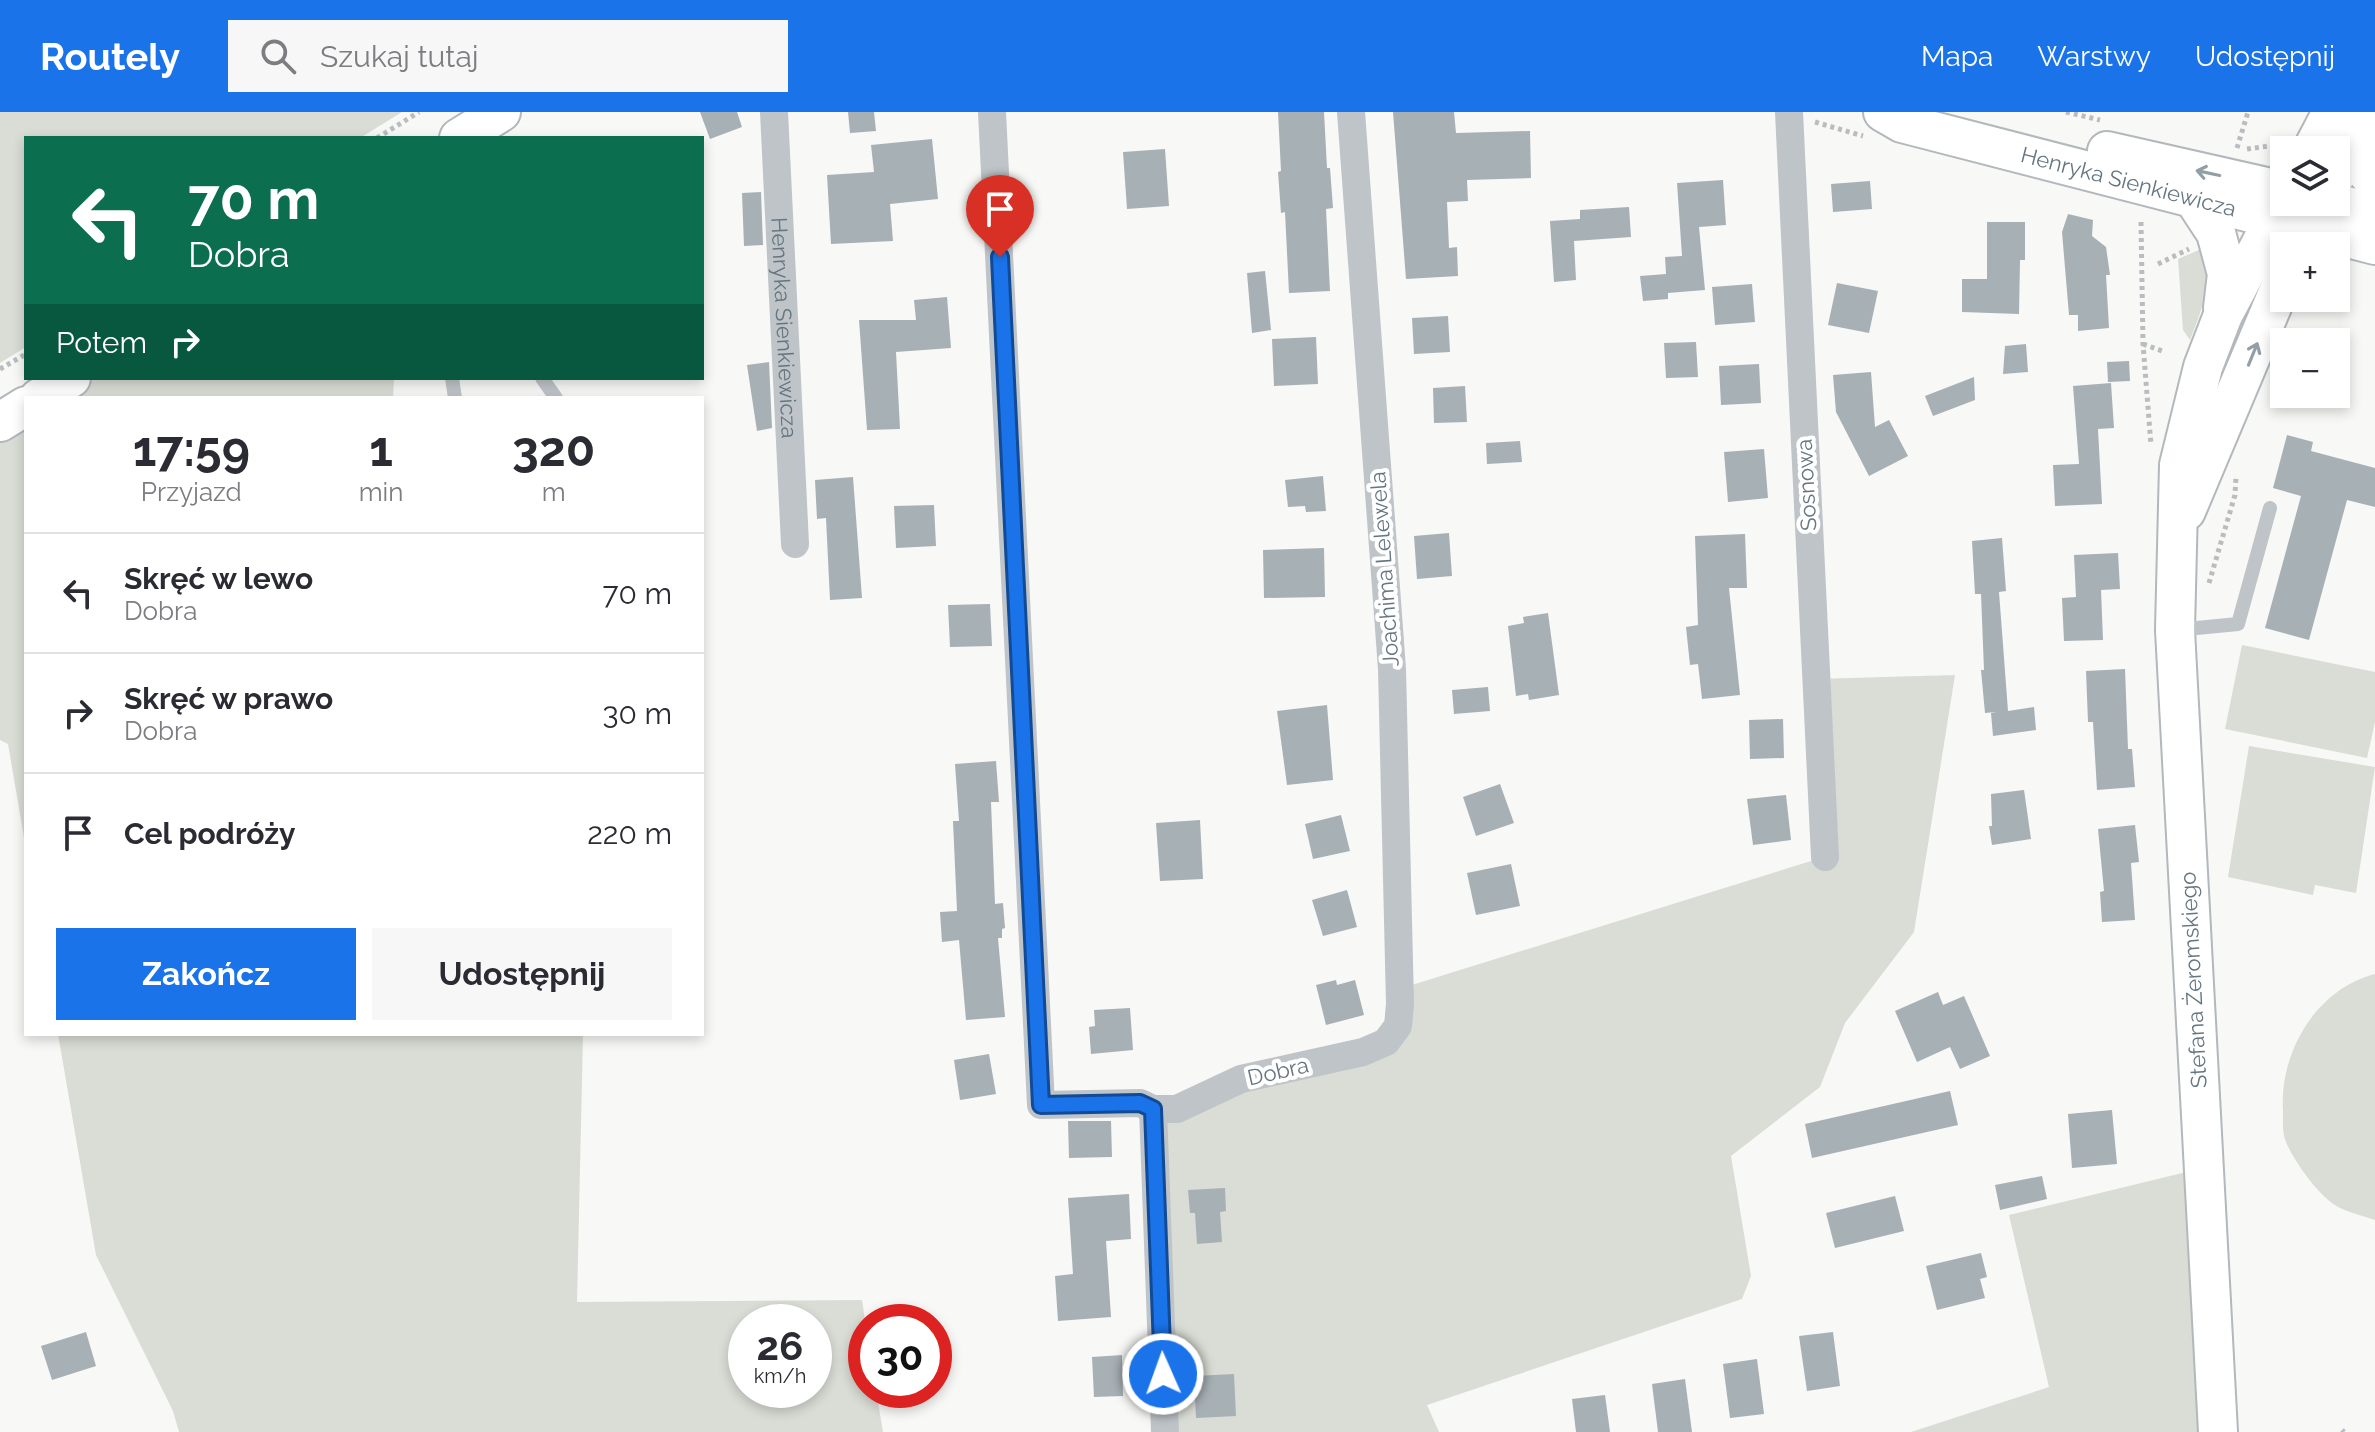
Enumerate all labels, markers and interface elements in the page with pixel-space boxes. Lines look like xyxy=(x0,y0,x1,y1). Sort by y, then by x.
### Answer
search box xyxy=(228,20,788,92)
text: Routely xyxy=(40,34,180,79)
icon: search xyxy=(256,34,300,78)
text: Szukaj tutaj xyxy=(320,39,479,74)
text: Mapa xyxy=(1921,40,1993,73)
text: Warstwy xyxy=(2037,40,2151,73)
text: Udostępnij xyxy=(2195,40,2335,73)
map controls xyxy=(2270,136,2350,408)
button: layers xyxy=(2270,136,2350,216)
street label: Henryka Sienkiewicza xyxy=(2018,141,2239,222)
one-way arrow xyxy=(2196,165,2221,180)
text: 70 m xyxy=(188,166,319,232)
icon: left xyxy=(56,168,160,272)
pin xyxy=(966,175,1034,257)
icon: arrive xyxy=(978,187,1022,231)
street label: Henryka Sienkiewicza xyxy=(766,217,803,439)
button: + xyxy=(2270,232,2350,312)
text: Dobra xyxy=(188,233,290,275)
icon: right xyxy=(163,320,207,364)
text: Potem xyxy=(56,325,147,360)
button: − xyxy=(2270,328,2350,408)
one-way arrow xyxy=(2246,342,2261,366)
text: 17:59 xyxy=(133,421,250,477)
text: 1 xyxy=(369,421,393,477)
text: 320 xyxy=(512,421,595,477)
street label: Sosnowa xyxy=(1791,438,1821,532)
street label: Joachima Lelewela xyxy=(1364,471,1404,667)
text: Przyjazd xyxy=(141,477,242,507)
text: min xyxy=(359,477,403,507)
text: m xyxy=(542,477,566,507)
text: Skręć w lewo xyxy=(124,561,313,596)
icon: left xyxy=(56,571,100,615)
text: 70 m xyxy=(602,576,672,611)
text: Dobra xyxy=(124,596,197,626)
text: Skręć w prawo xyxy=(124,681,333,716)
icon: right xyxy=(56,691,100,735)
text: 30 m xyxy=(602,696,672,731)
text: Dobra xyxy=(124,716,197,746)
icon: arrive xyxy=(56,811,100,855)
text: Cel podróży xyxy=(124,816,296,851)
text: 220 m xyxy=(587,816,672,851)
street label: Stefana Żeromskiego xyxy=(2174,871,2212,1089)
button: Zakończ xyxy=(56,928,356,1020)
button: Udostępnij xyxy=(372,928,672,1020)
street label: Dobra xyxy=(1245,1051,1311,1091)
speed limit sign: 30 xyxy=(848,1304,952,1408)
text: 26 xyxy=(757,1322,803,1369)
position arrow xyxy=(1121,1332,1205,1416)
text: km/h xyxy=(754,1364,806,1388)

